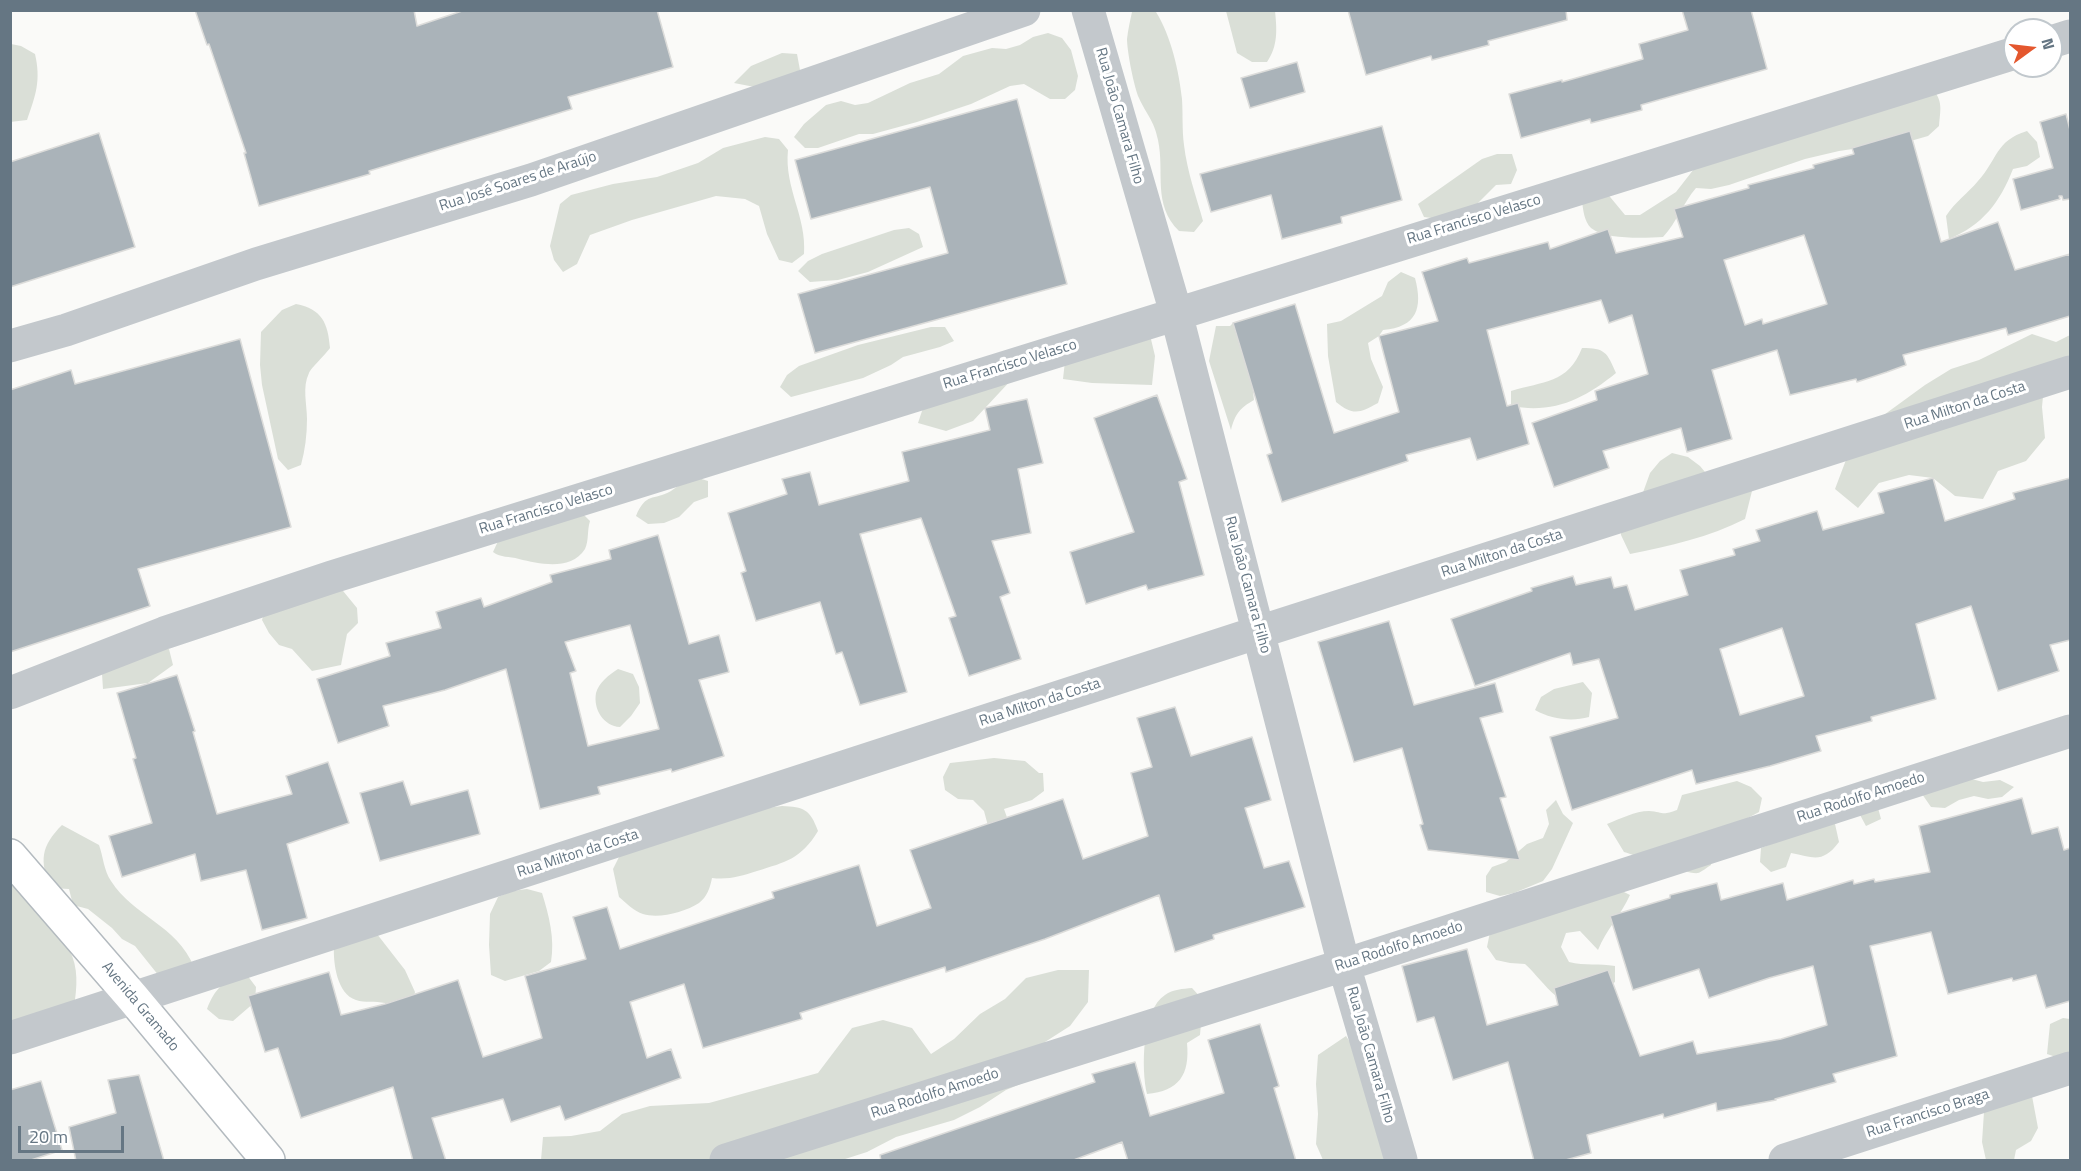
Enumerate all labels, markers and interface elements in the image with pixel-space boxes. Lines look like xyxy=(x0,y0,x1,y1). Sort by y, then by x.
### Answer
north arrow xyxy=(2003,18,2063,78)
text: N xyxy=(2035,35,2061,52)
street label: Rua João Camara Filho xyxy=(1091,46,1147,186)
street label: Rua José Soares de Araújo xyxy=(437,148,599,216)
street label: Rua Francisco Velasco xyxy=(1405,191,1543,249)
street label: Rua Francisco Velasco xyxy=(941,336,1079,394)
street label: Rua Milton da Costa xyxy=(1902,378,2028,434)
street label: Rua Francisco Velasco xyxy=(477,481,615,539)
street label: Rua João Camara Filho xyxy=(1220,514,1274,656)
street label: Rua Milton da Costa xyxy=(1439,526,1565,582)
street label: Rua Milton da Costa xyxy=(977,675,1103,731)
street label: Rua Rodolfo Amoedo xyxy=(1795,769,1927,827)
street label: Rua Milton da Costa xyxy=(515,826,641,882)
street label: Rua Rodolfo Amoedo xyxy=(1333,918,1465,976)
street label: Avenida Gramado xyxy=(97,959,183,1055)
street label: Rua João Camara Filho xyxy=(1342,985,1398,1125)
street label: Rua Rodolfo Amoedo xyxy=(869,1065,1001,1123)
street label: Rua Francisco Braga xyxy=(1864,1086,1992,1142)
scale bar xyxy=(21,1114,128,1152)
text: 20 m xyxy=(29,1123,68,1150)

